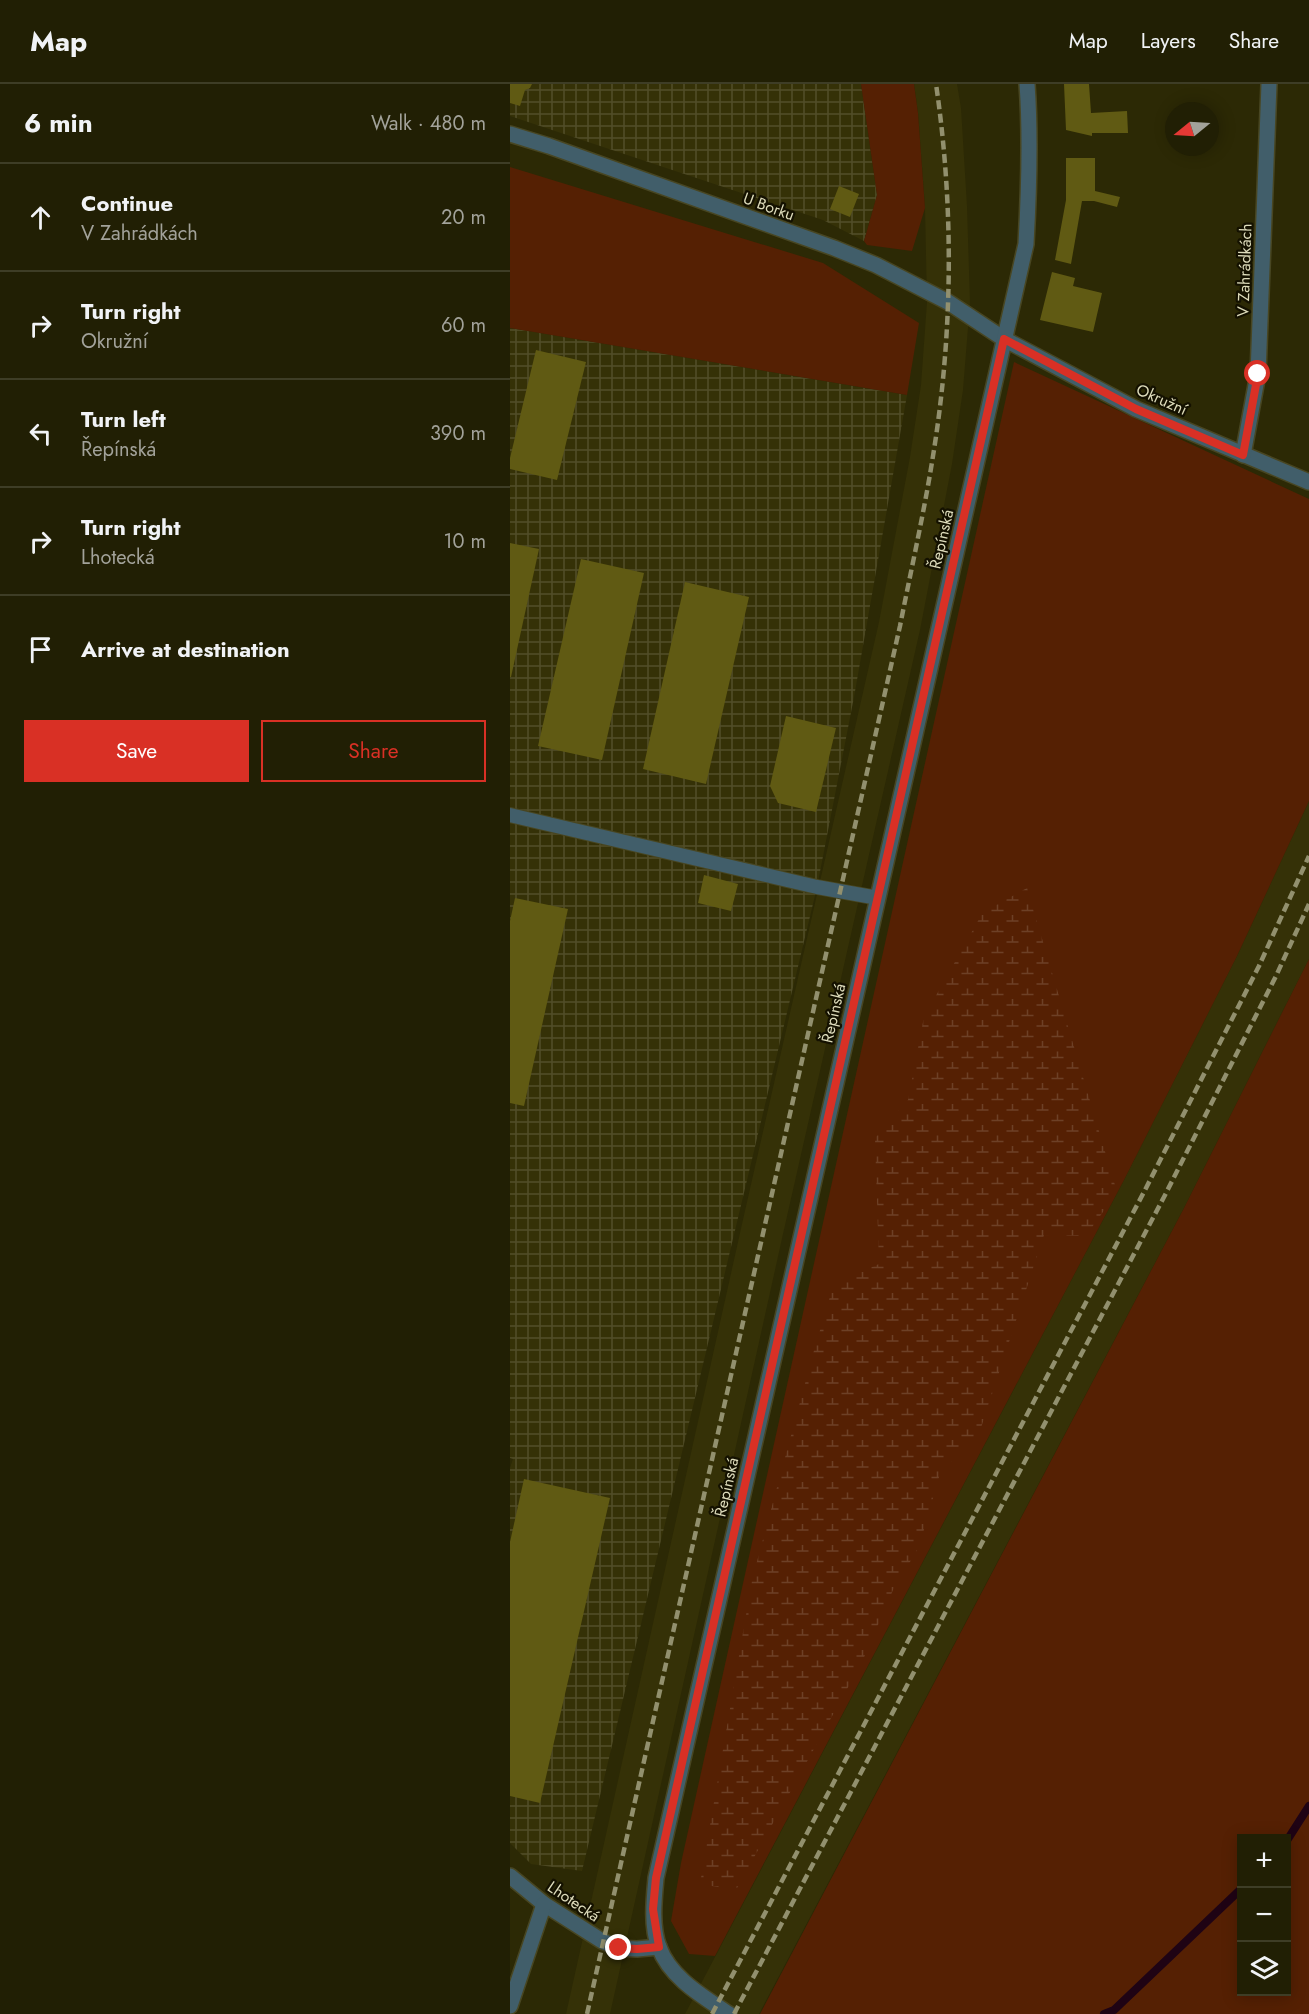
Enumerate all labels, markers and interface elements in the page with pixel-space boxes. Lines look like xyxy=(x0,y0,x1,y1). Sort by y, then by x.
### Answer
text: Map xyxy=(30,21,87,62)
text: Map xyxy=(1069,26,1108,56)
text: Layers xyxy=(1141,26,1196,56)
text: Share xyxy=(1229,26,1279,56)
north arrow xyxy=(1165,102,1219,156)
text: 6 min xyxy=(24,104,93,142)
text: Walk · 480 m xyxy=(371,109,486,138)
text: Continue xyxy=(81,187,173,219)
street label: U Borku xyxy=(740,187,798,226)
icon: ahead xyxy=(24,201,57,234)
text: 20 m xyxy=(441,203,486,232)
text: V Zahrádkách xyxy=(81,219,198,248)
street label: V Zahrádkách xyxy=(1231,223,1258,317)
text: Turn right xyxy=(81,295,181,327)
icon: right xyxy=(24,309,57,342)
text: 60 m xyxy=(441,311,486,340)
text: Okružní xyxy=(81,327,148,356)
route start xyxy=(1244,360,1270,386)
street label: Okružní xyxy=(1133,378,1192,421)
text: Turn left xyxy=(81,403,166,435)
icon: left xyxy=(24,417,57,450)
text: 390 m xyxy=(430,419,486,448)
text: Řepínská xyxy=(81,435,156,464)
street label: Řepínská xyxy=(924,507,959,571)
text: Turn right xyxy=(81,511,181,543)
icon: right xyxy=(24,525,57,558)
text: 10 m xyxy=(443,527,486,556)
text: Lhotecká xyxy=(81,543,155,572)
icon: arrive xyxy=(24,633,57,666)
text: Arrive at destination xyxy=(81,633,290,665)
button: Save xyxy=(24,720,249,782)
button: Share xyxy=(261,720,486,782)
street label: Řepínská xyxy=(816,981,851,1045)
street label: Řepínská xyxy=(709,1455,744,1519)
map controls xyxy=(1237,1834,1291,1996)
button: + xyxy=(1237,1834,1291,1888)
street label: Lhotecká xyxy=(543,1875,605,1927)
button: − xyxy=(1237,1888,1291,1942)
route end xyxy=(605,1934,631,1960)
button: layers xyxy=(1237,1942,1291,1996)

